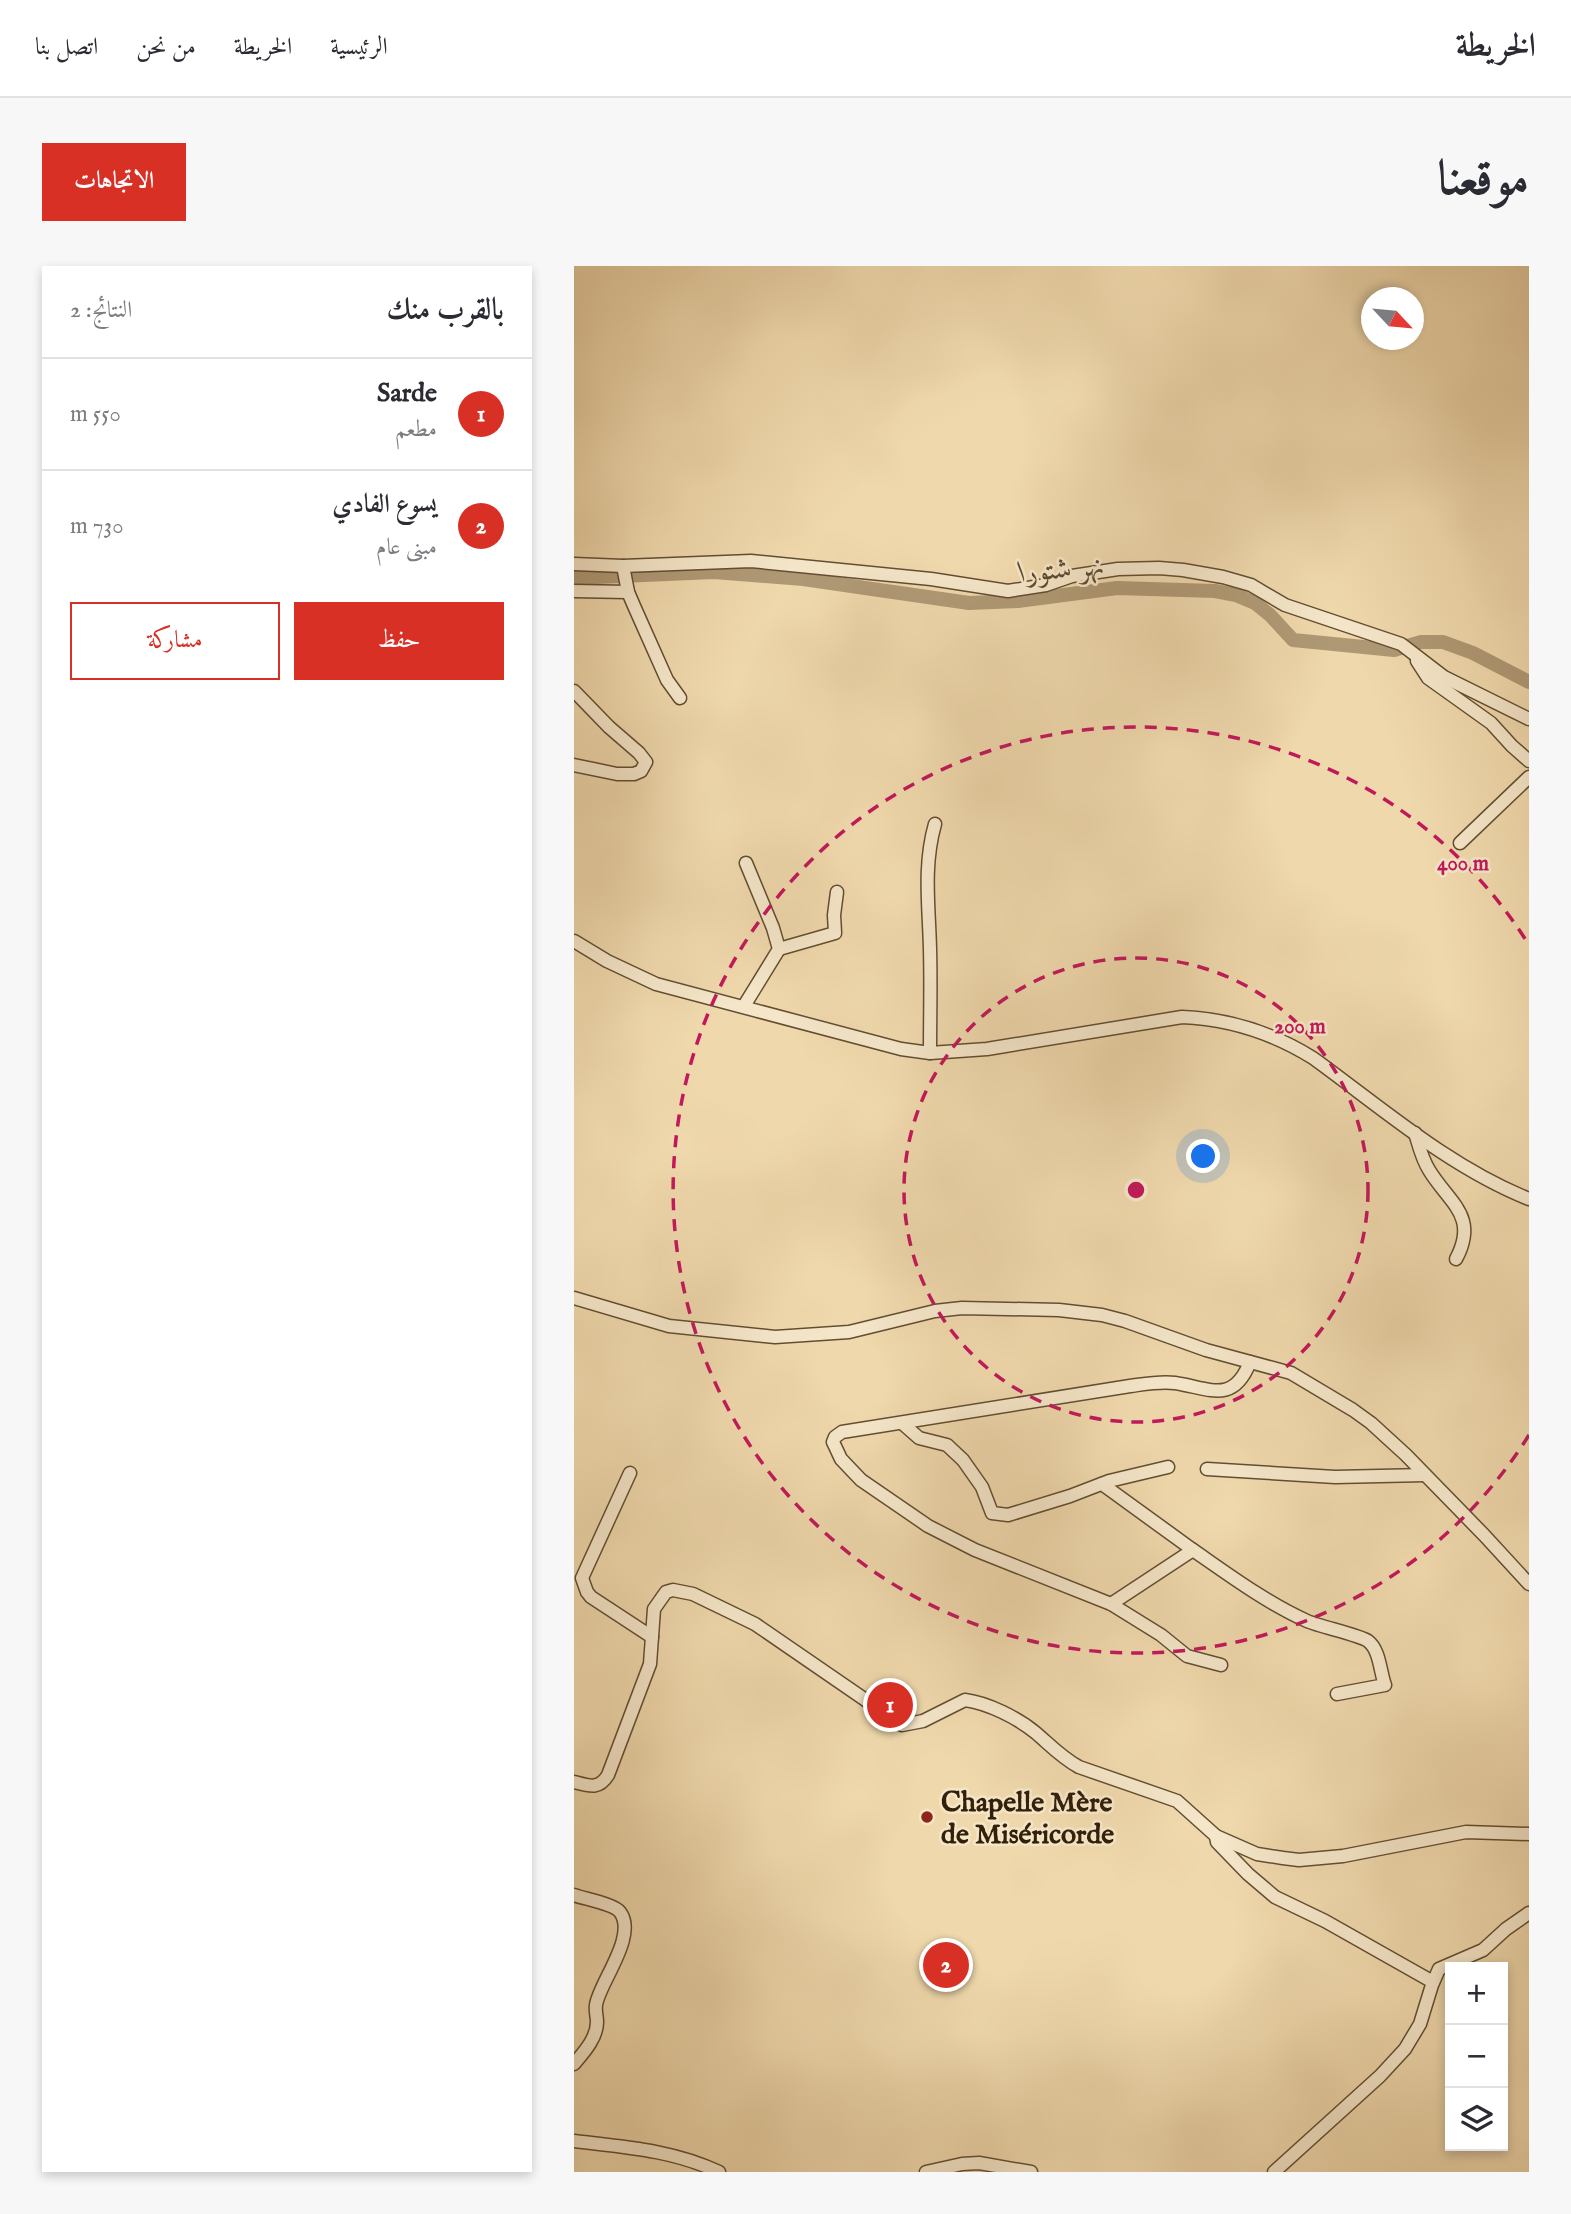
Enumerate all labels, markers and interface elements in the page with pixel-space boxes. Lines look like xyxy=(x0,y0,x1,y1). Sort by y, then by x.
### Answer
text: الخريطة xyxy=(1456,26,1536,68)
text: اتصل بنا xyxy=(35,32,98,63)
text: من نحن xyxy=(136,32,196,63)
text: الخريطة xyxy=(234,32,292,63)
text: الرئيسية xyxy=(330,32,388,63)
button: الاتجاهات xyxy=(42,143,186,221)
text: موقعنا xyxy=(1437,150,1529,212)
north arrow xyxy=(1361,287,1424,350)
text: بالقرب منك xyxy=(387,292,504,330)
text: النتائج: 2 xyxy=(70,296,132,325)
text: Sarde xyxy=(377,377,437,410)
text: 550 m xyxy=(70,400,121,429)
text: 1 xyxy=(477,400,485,429)
text: مطعم xyxy=(395,415,437,444)
text: يسوع الفادي xyxy=(332,488,437,521)
text: 730 m xyxy=(70,512,123,541)
text: 2 xyxy=(476,512,486,541)
text: مبنى عام xyxy=(376,533,437,562)
water label: نهر شتورا xyxy=(1016,547,1107,593)
button: مشاركة xyxy=(70,602,280,680)
button: حفظ xyxy=(294,602,504,680)
text: 400 m xyxy=(1437,851,1490,878)
text: 200 m xyxy=(1274,1014,1326,1041)
your location xyxy=(1186,1139,1220,1173)
centre of rings xyxy=(1124,1178,1148,1202)
pin: 1 xyxy=(867,1679,913,1731)
place label: Chapelle Mère de Miséricorde xyxy=(941,1786,1114,1853)
marker: Chapelle Mère de Miséricorde xyxy=(919,1809,935,1825)
pin: 2 xyxy=(923,1939,969,1991)
map controls xyxy=(1445,1962,1508,2151)
button: + xyxy=(1445,1962,1508,2025)
button: − xyxy=(1445,2025,1508,2088)
button: layers xyxy=(1445,2088,1508,2151)

